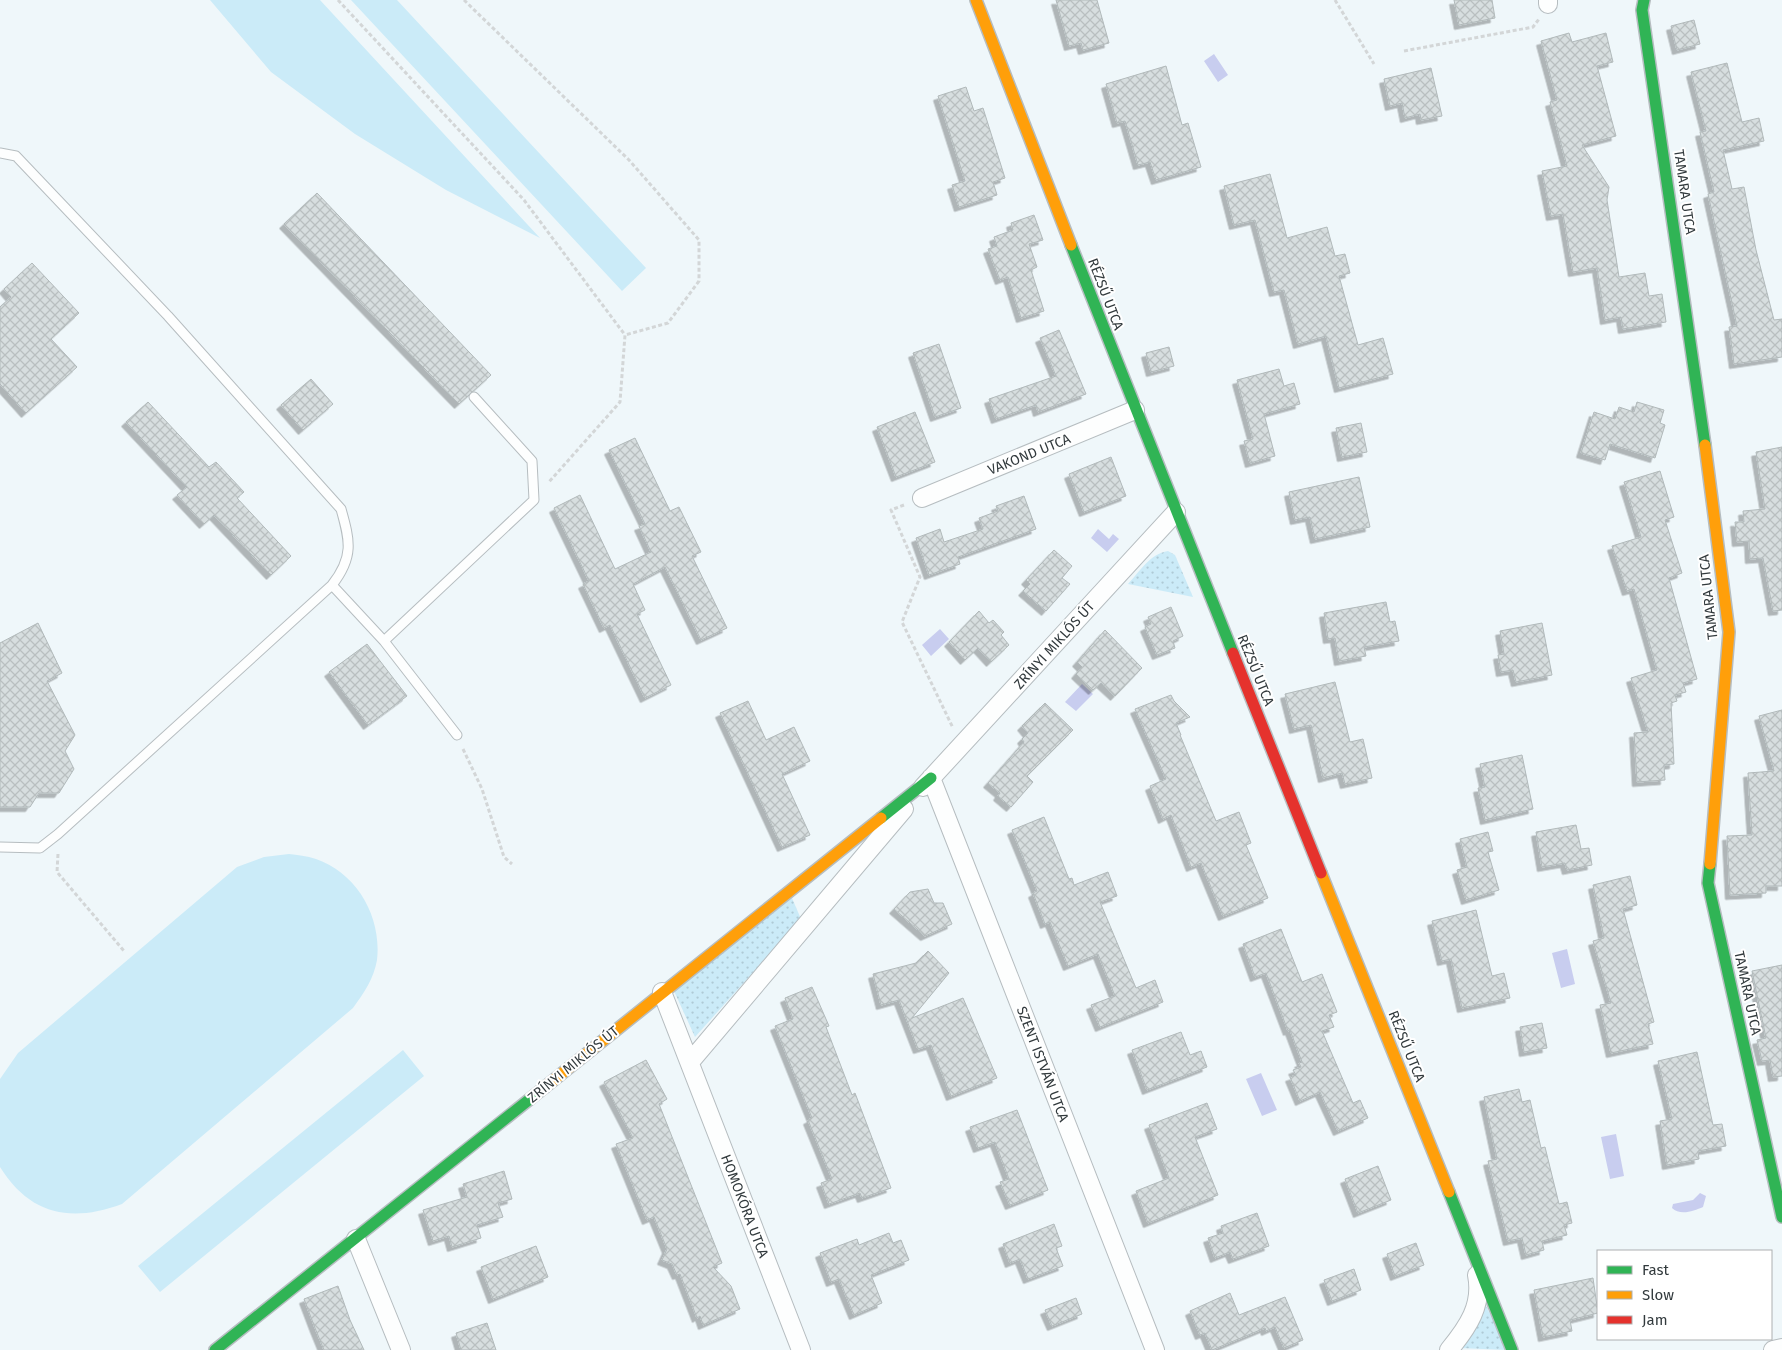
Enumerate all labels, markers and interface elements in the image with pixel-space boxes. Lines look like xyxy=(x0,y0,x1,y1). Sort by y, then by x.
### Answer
street label: TAMARA UTCA xyxy=(1670,149,1699,236)
street label: RÉZSŰ UTCA xyxy=(1084,256,1128,332)
street label: VAKOND UTCA xyxy=(985,430,1073,479)
street label: TAMARA UTCA xyxy=(1696,554,1721,640)
street label: ZRÍNYI MIKLÓS ÚT xyxy=(1010,597,1099,693)
street label: RÉZSŰ UTCA xyxy=(1234,632,1278,708)
street label: TAMARA UTCA xyxy=(1730,949,1765,1037)
street label: SZENT ISTVÁN UTCA xyxy=(1013,1004,1073,1124)
street label: RÉZSŰ UTCA xyxy=(1385,1008,1429,1084)
street label: ZRÍNYI MIKLÓS ÚT xyxy=(524,1021,623,1106)
street label: HOMOKÓRA UTCA xyxy=(717,1152,773,1260)
legend xyxy=(1597,1250,1772,1340)
text: Fast xyxy=(1642,1261,1669,1279)
text: Slow xyxy=(1642,1286,1674,1304)
text: Jam xyxy=(1642,1311,1668,1329)

